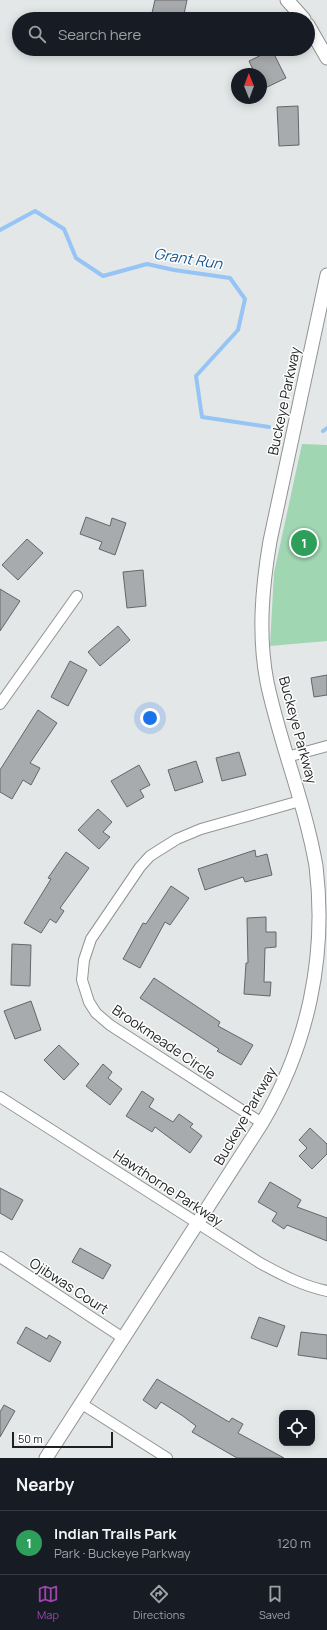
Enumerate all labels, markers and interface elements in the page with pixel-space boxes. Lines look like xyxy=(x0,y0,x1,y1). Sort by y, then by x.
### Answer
search box xyxy=(12,12,315,56)
icon: search xyxy=(26,23,48,45)
text: Search here xyxy=(58,24,141,45)
north arrow xyxy=(231,68,267,104)
water label: Grant Run xyxy=(152,243,225,274)
street label: Buckeye Parkway xyxy=(263,344,304,457)
pin: 1 xyxy=(291,528,317,558)
street label: Buckeye Parkway xyxy=(275,674,322,786)
your location xyxy=(140,708,160,728)
street label: Brookmeade Circle xyxy=(109,1000,220,1083)
street label: Buckeye Parkway xyxy=(209,1063,281,1168)
street label: Hawthorne Parkway xyxy=(110,1145,227,1231)
street label: Ojibwas Court xyxy=(26,1253,113,1318)
map controls xyxy=(279,1410,315,1446)
button: locate xyxy=(279,1410,315,1446)
scale bar xyxy=(12,1430,113,1449)
text: 50 m xyxy=(18,1431,43,1446)
text: Nearby xyxy=(16,1473,74,1496)
text: Indian Trails Park xyxy=(54,1523,176,1544)
text: 1 xyxy=(26,1534,32,1552)
text: 120 m xyxy=(277,1534,311,1552)
text: Park · Buckeye Parkway xyxy=(54,1544,191,1562)
tab: Map xyxy=(37,1583,59,1622)
tab: Directions xyxy=(133,1583,185,1622)
tab: Saved xyxy=(259,1583,290,1622)

